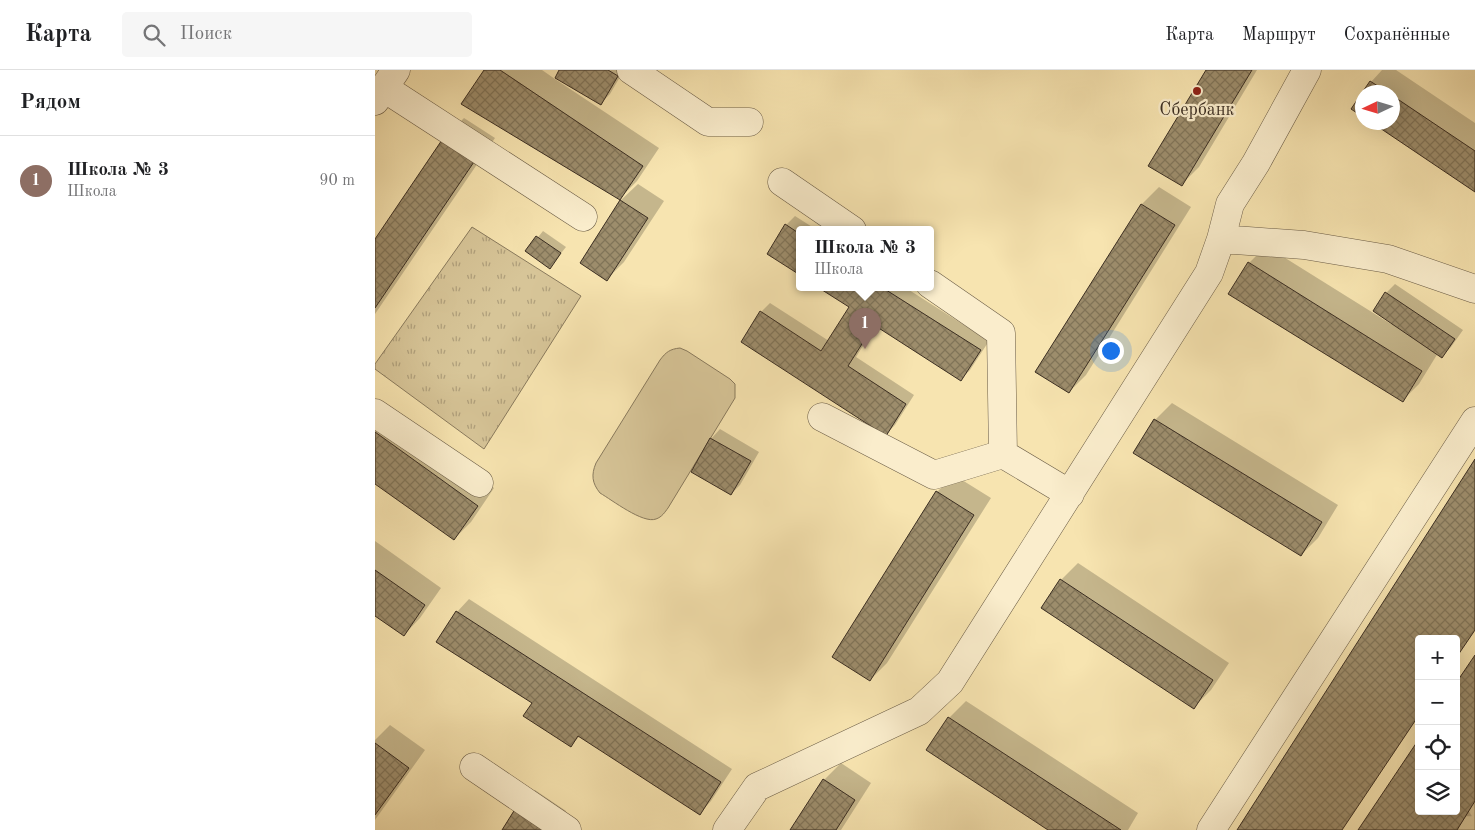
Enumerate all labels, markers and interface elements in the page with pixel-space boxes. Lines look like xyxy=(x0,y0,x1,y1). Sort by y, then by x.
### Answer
search box xyxy=(122,12,472,57)
icon: search xyxy=(140,21,168,49)
text: Карта xyxy=(25,23,92,47)
text: Поиск xyxy=(180,25,232,44)
text: Карта xyxy=(1165,26,1214,44)
text: Маршрут xyxy=(1242,26,1316,44)
text: Сохранённые xyxy=(1344,26,1450,44)
marker: Сбербанк xyxy=(1191,85,1203,97)
north arrow xyxy=(1355,85,1400,130)
text: Рядом xyxy=(20,92,81,113)
place label: Сбербанк xyxy=(1159,101,1235,119)
text: Школа № 3 xyxy=(67,161,169,180)
text: 1 xyxy=(31,173,41,189)
text: 90 m xyxy=(319,173,355,189)
text: Школа xyxy=(67,184,117,200)
popup xyxy=(796,226,934,291)
text: Школа № 3 xyxy=(814,239,916,258)
text: Школа xyxy=(814,262,864,278)
pin: 1 xyxy=(849,308,881,349)
your location xyxy=(1098,338,1124,364)
map controls xyxy=(1415,635,1460,815)
button: + xyxy=(1415,635,1460,680)
button: − xyxy=(1415,680,1460,725)
button: locate xyxy=(1415,725,1460,770)
button: layers xyxy=(1415,770,1460,815)

